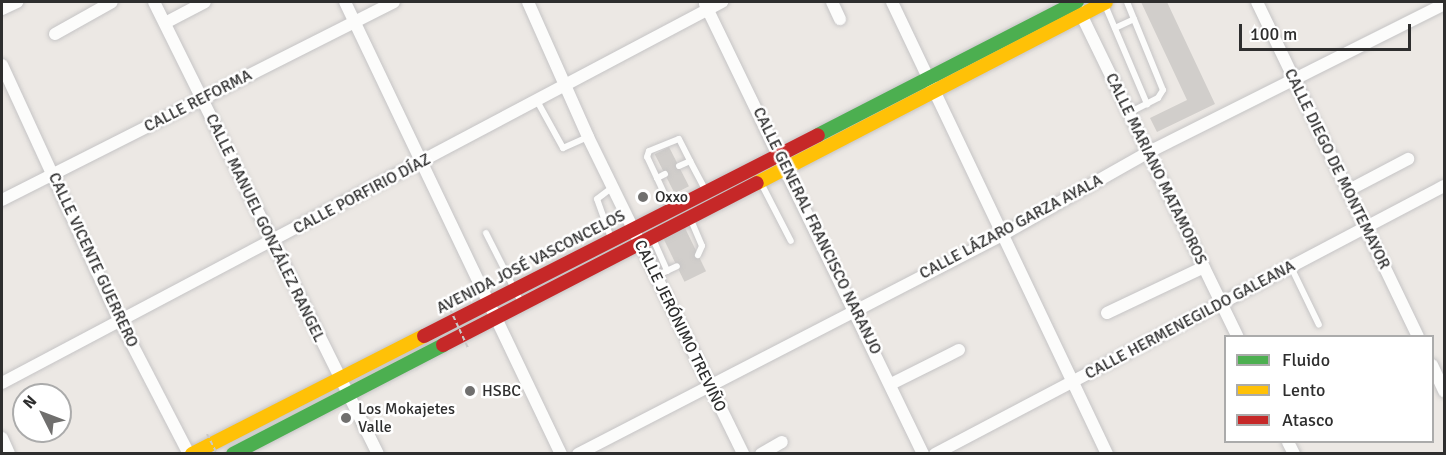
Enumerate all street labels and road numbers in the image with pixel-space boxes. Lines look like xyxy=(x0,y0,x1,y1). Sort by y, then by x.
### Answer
street label: CALLE REFORMA xyxy=(141,66,255,136)
street label: CALLE DIEGO DE MONTEMAYOR xyxy=(1280,66,1394,272)
street label: CALLE MARIANO MATAMOROS xyxy=(1101,70,1211,268)
street label: CALLE GENERAL FRANCISCO NARANJO xyxy=(749,104,885,358)
street label: CALLE MANUEL GONZÁLEZ RANGEL xyxy=(201,111,329,345)
street label: CALLE PORFIRIO DÍAZ xyxy=(290,150,434,238)
street label: CALLE VICENTE GUERRERO xyxy=(44,170,142,350)
street label: CALLE LÁZARO GARZA AYALA xyxy=(916,171,1106,283)
street label: AVENIDA JOSÉ VASCONCELOS xyxy=(433,206,629,318)
street label: CALLE JERÓNIMO TREVIÑO xyxy=(630,237,730,415)
street label: CALLE HERMENEGILDO GALEANA xyxy=(1082,256,1298,384)

